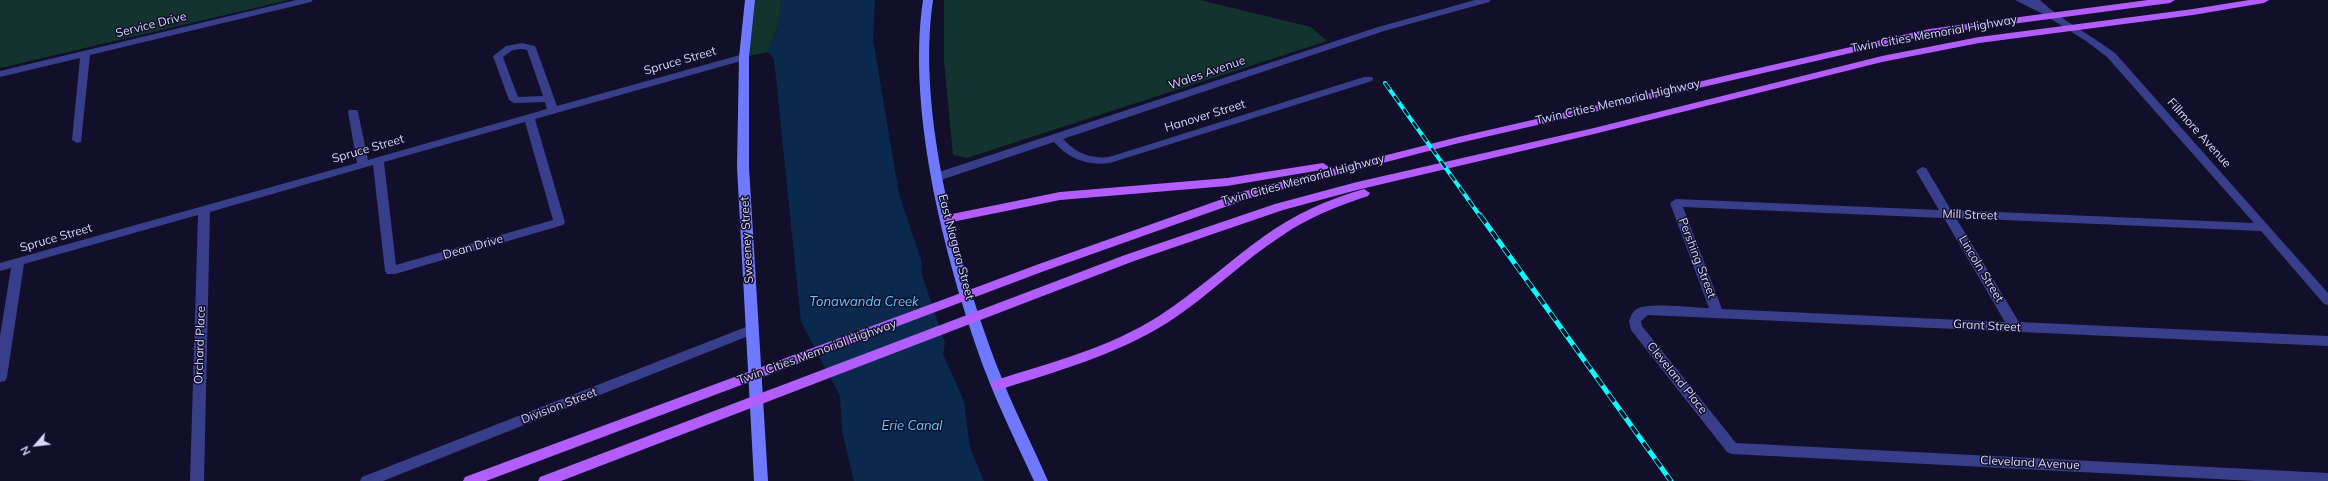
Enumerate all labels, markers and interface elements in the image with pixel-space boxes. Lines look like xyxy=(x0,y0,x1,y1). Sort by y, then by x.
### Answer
street label: Service Drive xyxy=(114,9,188,41)
street label: Twin Cities Memorial Highway xyxy=(1850,12,2018,56)
street label: Spruce Street xyxy=(642,44,718,78)
street label: Wales Avenue xyxy=(1167,53,1247,93)
street label: Twin Cities Memorial Highway xyxy=(1534,76,1702,128)
street label: Fillmore Avenue xyxy=(2164,95,2234,171)
street label: Hanover Street xyxy=(1163,97,1247,135)
street label: Spruce Street xyxy=(330,132,406,166)
street label: Twin Cities Memorial Highway xyxy=(1220,151,1386,209)
street label: East Niagara Street xyxy=(935,193,977,301)
street label: Sweeney Street xyxy=(738,196,756,284)
street label: Mill Street xyxy=(1942,207,1998,223)
street label: Pershing Street xyxy=(1675,216,1719,300)
street label: Spruce Street xyxy=(18,221,94,255)
street label: Dean Drive xyxy=(441,232,505,262)
street label: Lincoln Street xyxy=(1955,233,2007,305)
water label: Tonawanda Creek xyxy=(809,294,919,310)
street label: Orchard Place xyxy=(191,306,209,384)
street label: Twin Cities Memorial Highway xyxy=(735,316,899,388)
street label: Grant Street xyxy=(1953,317,2021,335)
street label: Cleveland Place xyxy=(1644,339,1710,417)
street label: Division Street xyxy=(519,385,599,427)
water label: Erie Canal xyxy=(882,418,942,434)
north arrow xyxy=(16,425,56,465)
text: N xyxy=(17,444,34,458)
street label: Cleveland Avenue xyxy=(1980,453,2080,473)

